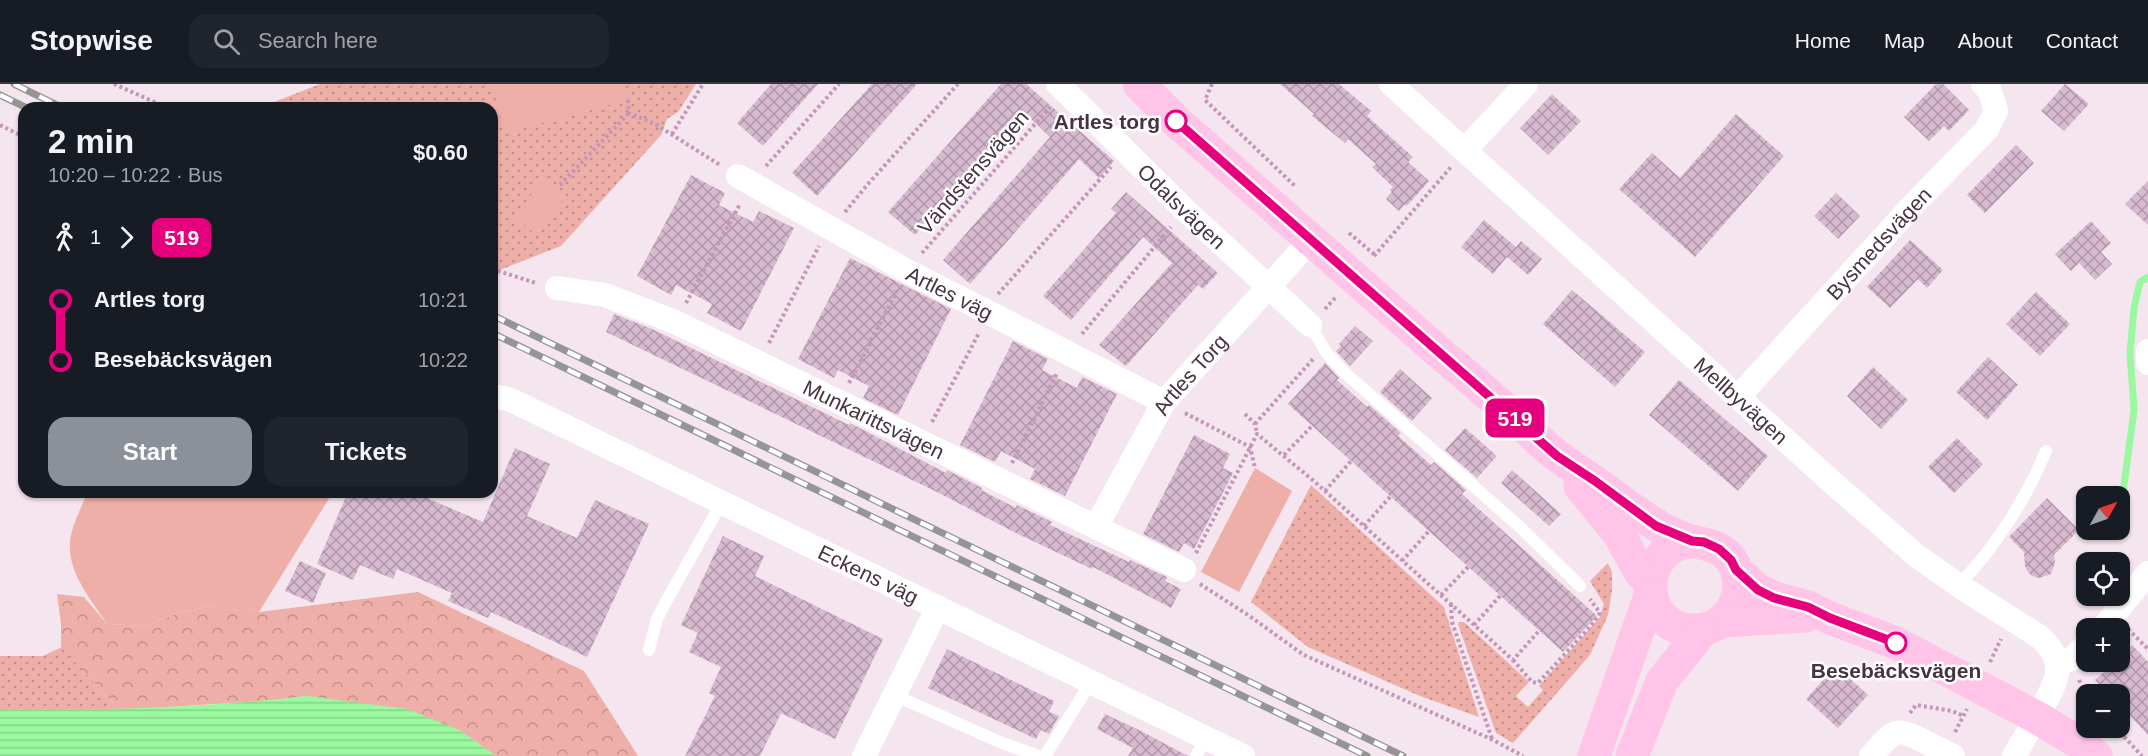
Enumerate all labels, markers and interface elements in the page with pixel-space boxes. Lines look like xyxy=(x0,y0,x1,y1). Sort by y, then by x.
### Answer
search box xyxy=(189,14,609,68)
text: Stopwise xyxy=(30,25,153,56)
icon: search xyxy=(210,25,243,58)
text: Search here xyxy=(258,28,378,53)
text: Home xyxy=(1795,29,1851,52)
text: Map xyxy=(1884,29,1925,52)
text: About xyxy=(1958,29,2013,52)
text: Contact xyxy=(2046,29,2118,52)
street label: Vändstensvägen xyxy=(913,105,1033,239)
place label: Artles torg xyxy=(1054,110,1160,133)
marker: Artles torg xyxy=(1165,110,1187,132)
text: 2 min xyxy=(48,123,134,160)
text: $0.60 xyxy=(413,140,468,165)
street label: Odalsvägen xyxy=(1134,159,1230,253)
text: 10:20 – 10:22 · Bus xyxy=(48,164,223,186)
street label: Bysmedsvägen xyxy=(1822,182,1936,304)
icon: walk xyxy=(48,221,81,254)
icon: forward xyxy=(110,221,143,254)
text: 1 xyxy=(90,226,101,248)
text: 519 xyxy=(164,226,199,249)
street label: Artles väg xyxy=(903,261,997,324)
text: Artles torg xyxy=(94,287,205,312)
text: 10:21 xyxy=(418,289,468,311)
street label: Artles Torg xyxy=(1148,329,1231,418)
text: Besebäcksvägen xyxy=(94,347,273,372)
text: 10:22 xyxy=(418,349,468,371)
street label: Mellbyvägen xyxy=(1690,352,1793,448)
street label: Munkarittsvägen xyxy=(800,375,948,463)
line badge: 519 xyxy=(1480,398,1550,438)
text: 519 xyxy=(1497,407,1533,430)
button: Start xyxy=(48,417,252,486)
button: Tickets xyxy=(264,417,468,486)
north arrow xyxy=(2076,486,2130,540)
map controls xyxy=(2076,486,2130,738)
street label: Eckens väg xyxy=(815,540,922,608)
button: locate xyxy=(2076,552,2130,606)
button: + xyxy=(2076,618,2130,672)
marker: Besebäcksvägen xyxy=(1885,632,1907,654)
place label: Besebäcksvägen xyxy=(1811,659,1981,682)
button: − xyxy=(2076,684,2130,738)

